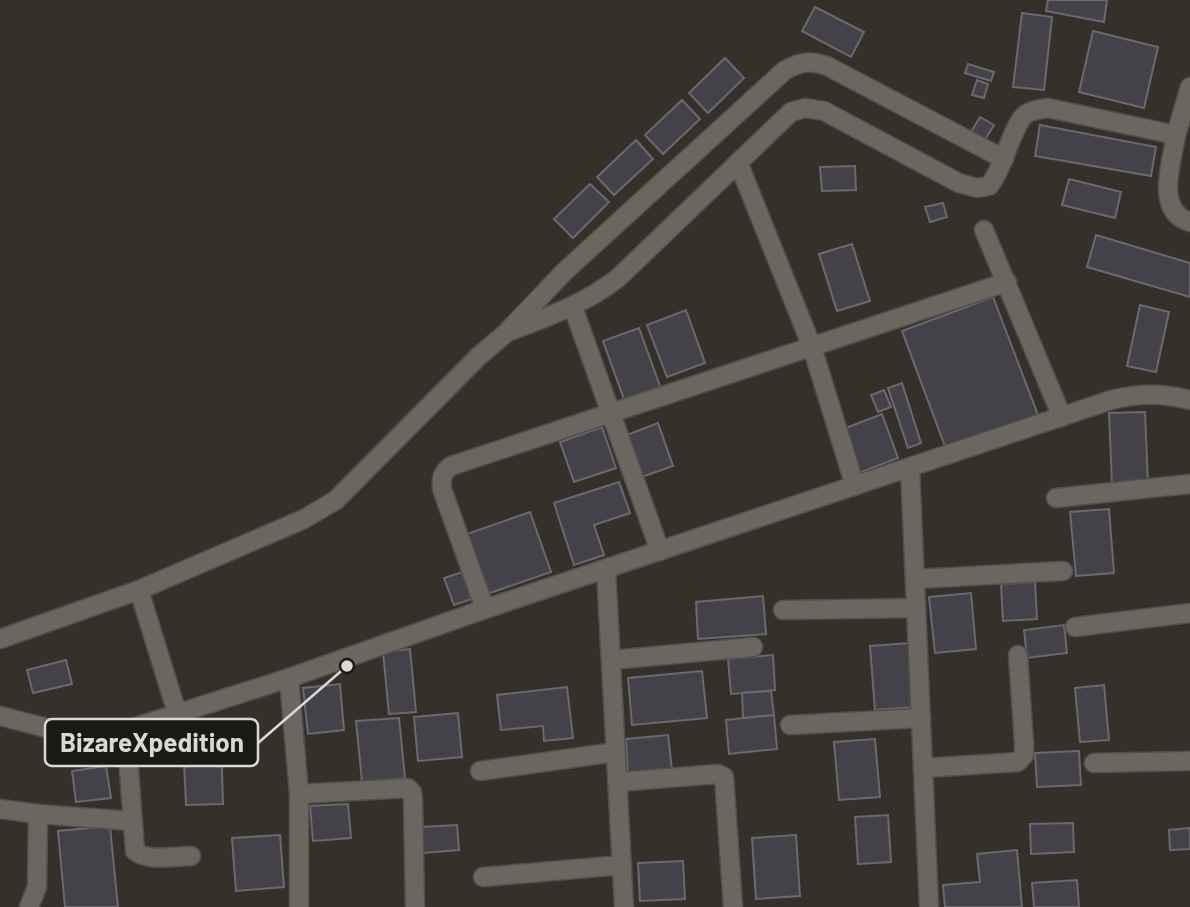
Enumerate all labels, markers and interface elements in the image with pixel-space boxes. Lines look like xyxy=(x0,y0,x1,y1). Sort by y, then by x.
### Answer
callout: BizareXpedition xyxy=(45,719,258,766)
text: BizareXpedition xyxy=(60,726,244,757)

